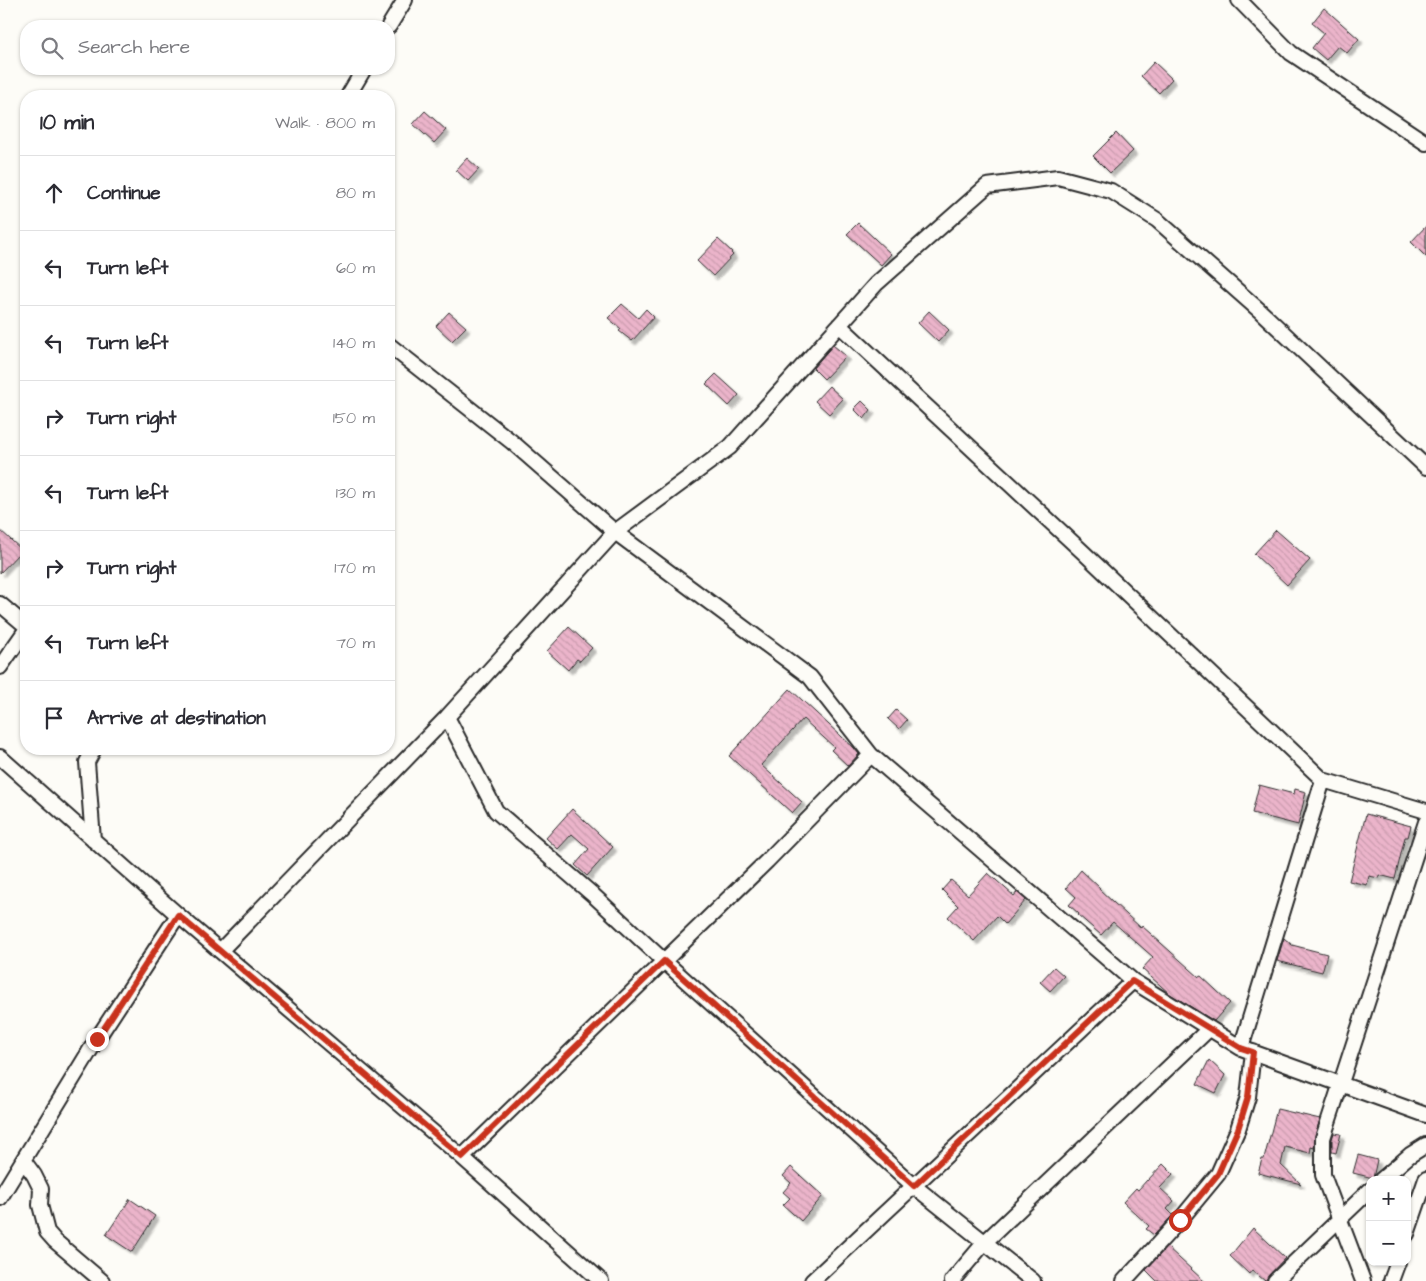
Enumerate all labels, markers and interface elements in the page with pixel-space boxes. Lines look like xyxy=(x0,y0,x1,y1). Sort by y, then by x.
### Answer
search box xyxy=(20,20,395,75)
icon: search xyxy=(38,34,66,62)
text: Search here xyxy=(78,34,190,61)
text: 10 min xyxy=(40,108,94,137)
text: Walk · 800 m xyxy=(275,112,375,134)
icon: ahead xyxy=(40,179,68,207)
text: Continue xyxy=(87,180,161,207)
text: 80 m xyxy=(336,182,375,204)
icon: left xyxy=(40,254,68,282)
text: Turn left xyxy=(87,255,168,282)
text: 60 m xyxy=(336,257,375,279)
icon: left xyxy=(40,329,68,357)
text: Turn left xyxy=(87,330,168,357)
text: 140 m xyxy=(333,332,375,354)
icon: right xyxy=(40,404,68,432)
text: Turn right xyxy=(87,405,176,432)
text: 150 m xyxy=(333,407,375,429)
icon: left xyxy=(40,479,68,507)
text: Turn left xyxy=(87,480,168,507)
text: 130 m xyxy=(336,482,375,504)
icon: right xyxy=(40,554,68,582)
text: Turn right xyxy=(87,555,176,582)
text: 170 m xyxy=(334,557,375,579)
icon: left xyxy=(40,629,68,657)
text: Turn left xyxy=(87,630,168,657)
text: 70 m xyxy=(336,632,375,654)
icon: arrive xyxy=(40,704,68,732)
text: Arrive at destination xyxy=(87,705,266,732)
route end xyxy=(86,1028,109,1051)
map controls xyxy=(1366,1176,1411,1266)
button: + xyxy=(1366,1176,1411,1221)
route start xyxy=(1169,1209,1192,1232)
button: − xyxy=(1366,1221,1411,1266)

